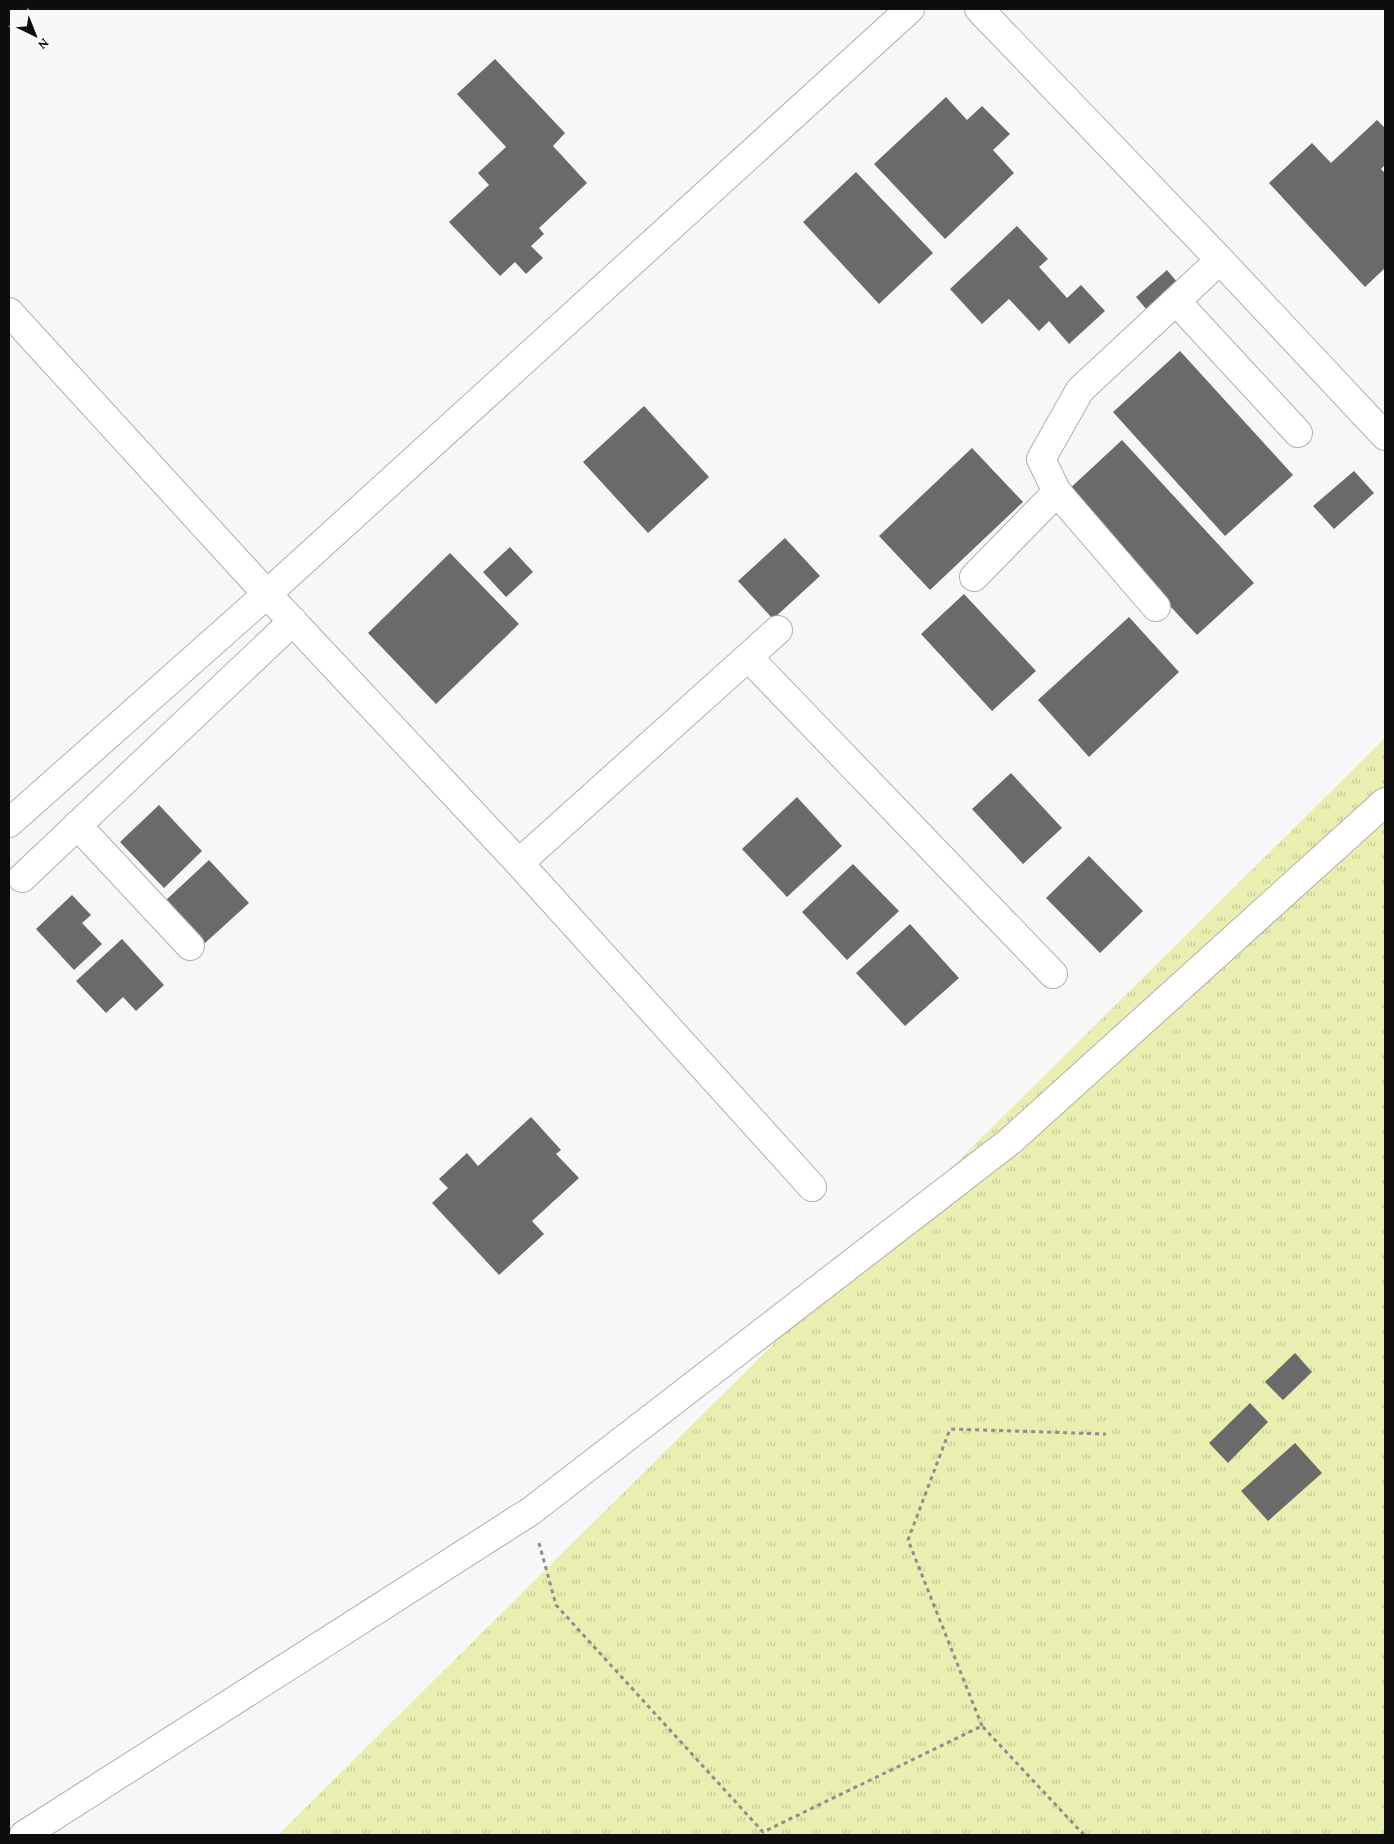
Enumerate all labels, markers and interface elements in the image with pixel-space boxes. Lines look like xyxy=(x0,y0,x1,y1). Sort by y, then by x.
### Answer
north arrow xyxy=(10,10,60,60)
text: N xyxy=(35,35,53,54)

